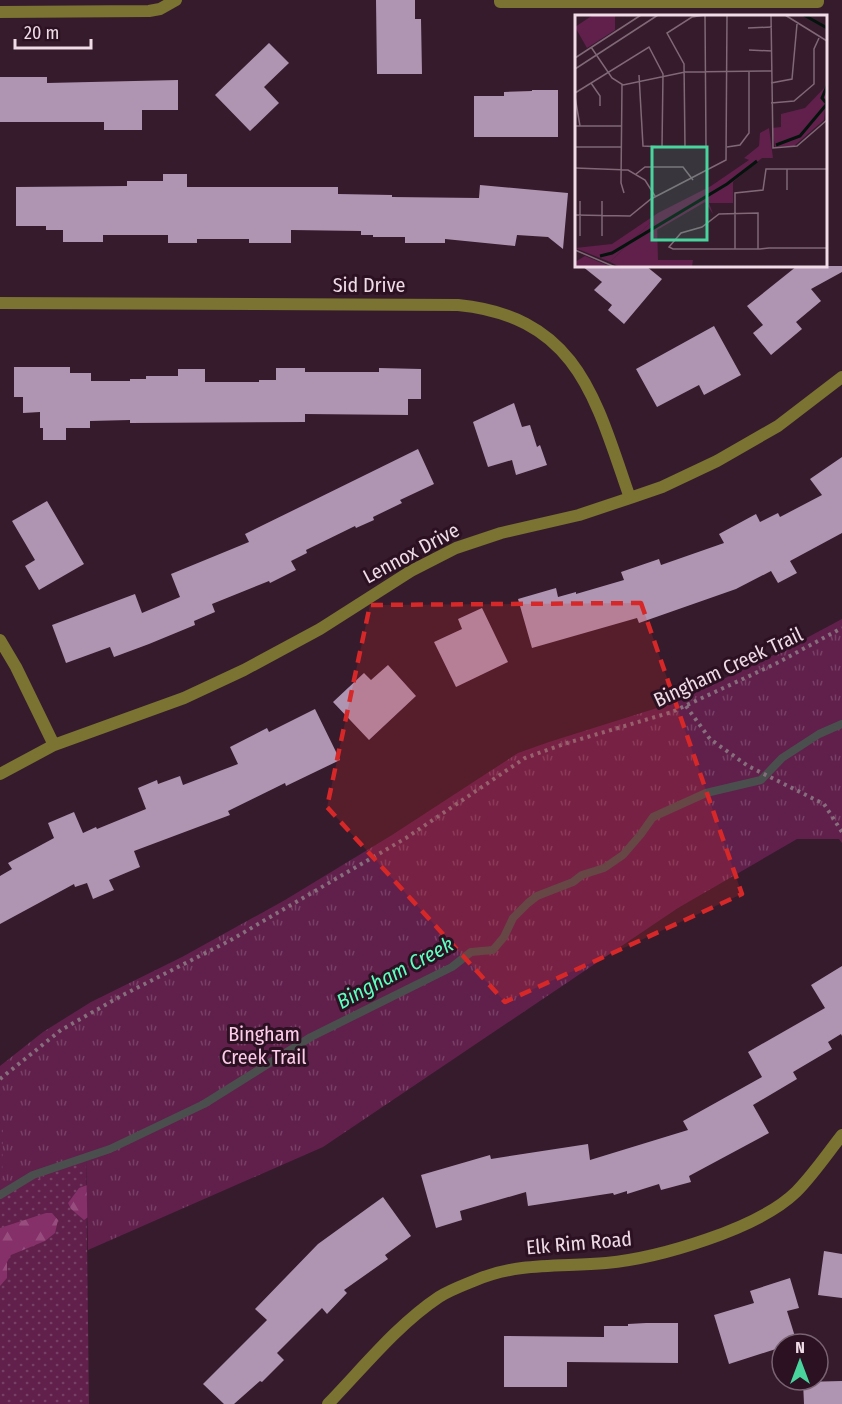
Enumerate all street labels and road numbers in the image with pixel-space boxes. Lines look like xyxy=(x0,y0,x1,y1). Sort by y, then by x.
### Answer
street label: Sid Drive xyxy=(333,273,405,297)
street label: Lennox Drive xyxy=(359,518,463,588)
street label: Bingham Creek Trail xyxy=(650,622,806,712)
street label: Elk Rim Road xyxy=(525,1226,633,1260)

